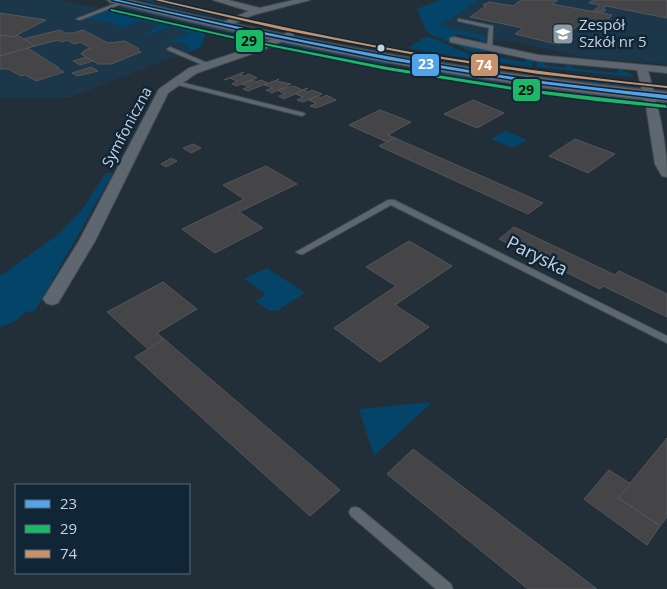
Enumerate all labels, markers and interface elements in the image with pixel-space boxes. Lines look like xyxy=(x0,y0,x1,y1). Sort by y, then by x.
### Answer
place label: Zespół Szkół nr 5 xyxy=(579,14,647,51)
school or university icon: Zespół Szkół nr 5 xyxy=(551,22,575,46)
line badge: 29 xyxy=(235,29,264,53)
text: 29 xyxy=(241,31,257,50)
unlabelled marker xyxy=(376,43,386,53)
line badge: 23 xyxy=(411,53,440,77)
line badge: 74 xyxy=(470,53,499,77)
text: 23 xyxy=(418,54,434,73)
text: 74 xyxy=(476,55,492,74)
line badge: 29 xyxy=(512,78,541,102)
text: 29 xyxy=(518,80,534,99)
street label: Symfoniczna xyxy=(97,83,156,170)
street label: Paryska xyxy=(503,230,572,281)
legend xyxy=(15,484,190,574)
text: 23 xyxy=(60,493,77,513)
text: 29 xyxy=(60,518,77,538)
text: 74 xyxy=(60,543,78,563)

